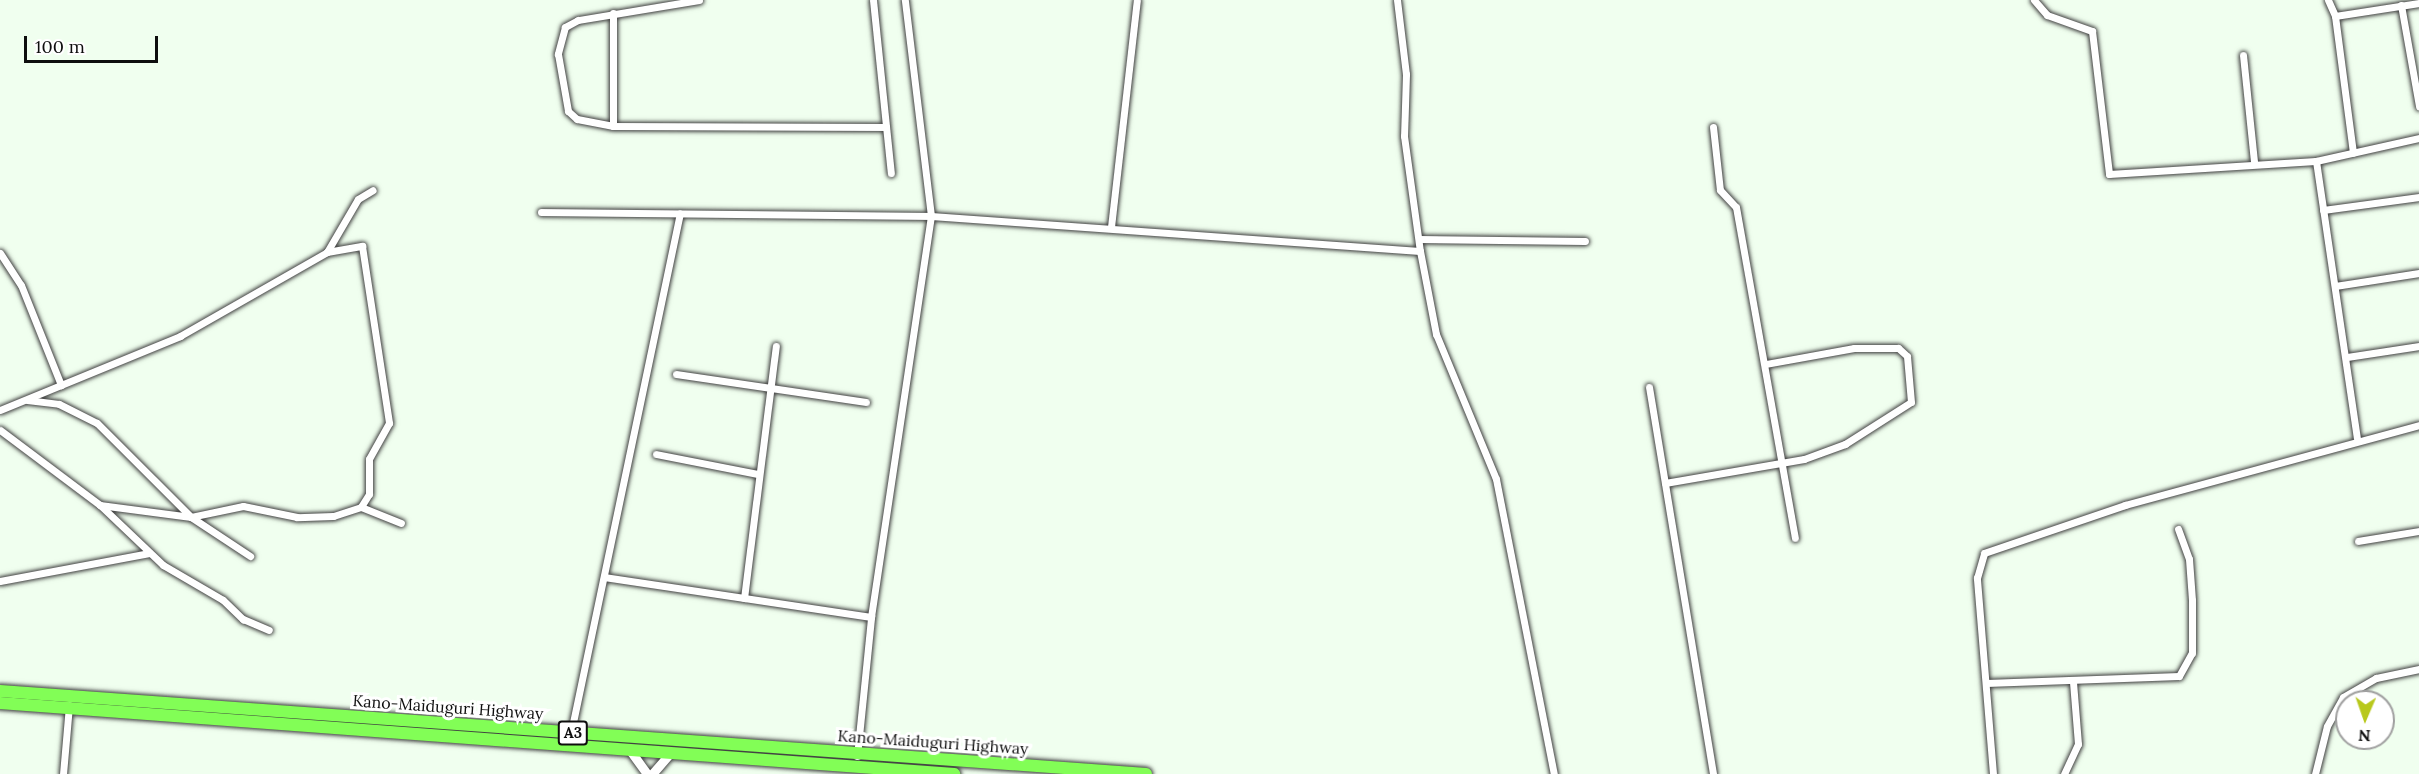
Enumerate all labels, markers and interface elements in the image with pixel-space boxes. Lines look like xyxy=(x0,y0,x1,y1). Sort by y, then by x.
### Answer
scale bar xyxy=(27,24,160,62)
text: 100 m xyxy=(35,35,85,58)
north arrow xyxy=(2335,690,2395,750)
street label: Kano-Maiduguri Highway xyxy=(352,691,544,723)
road number: A3 xyxy=(556,721,590,745)
street label: Kano-Maiduguri Highway xyxy=(837,726,1029,758)
text: N xyxy=(2358,726,2371,746)

